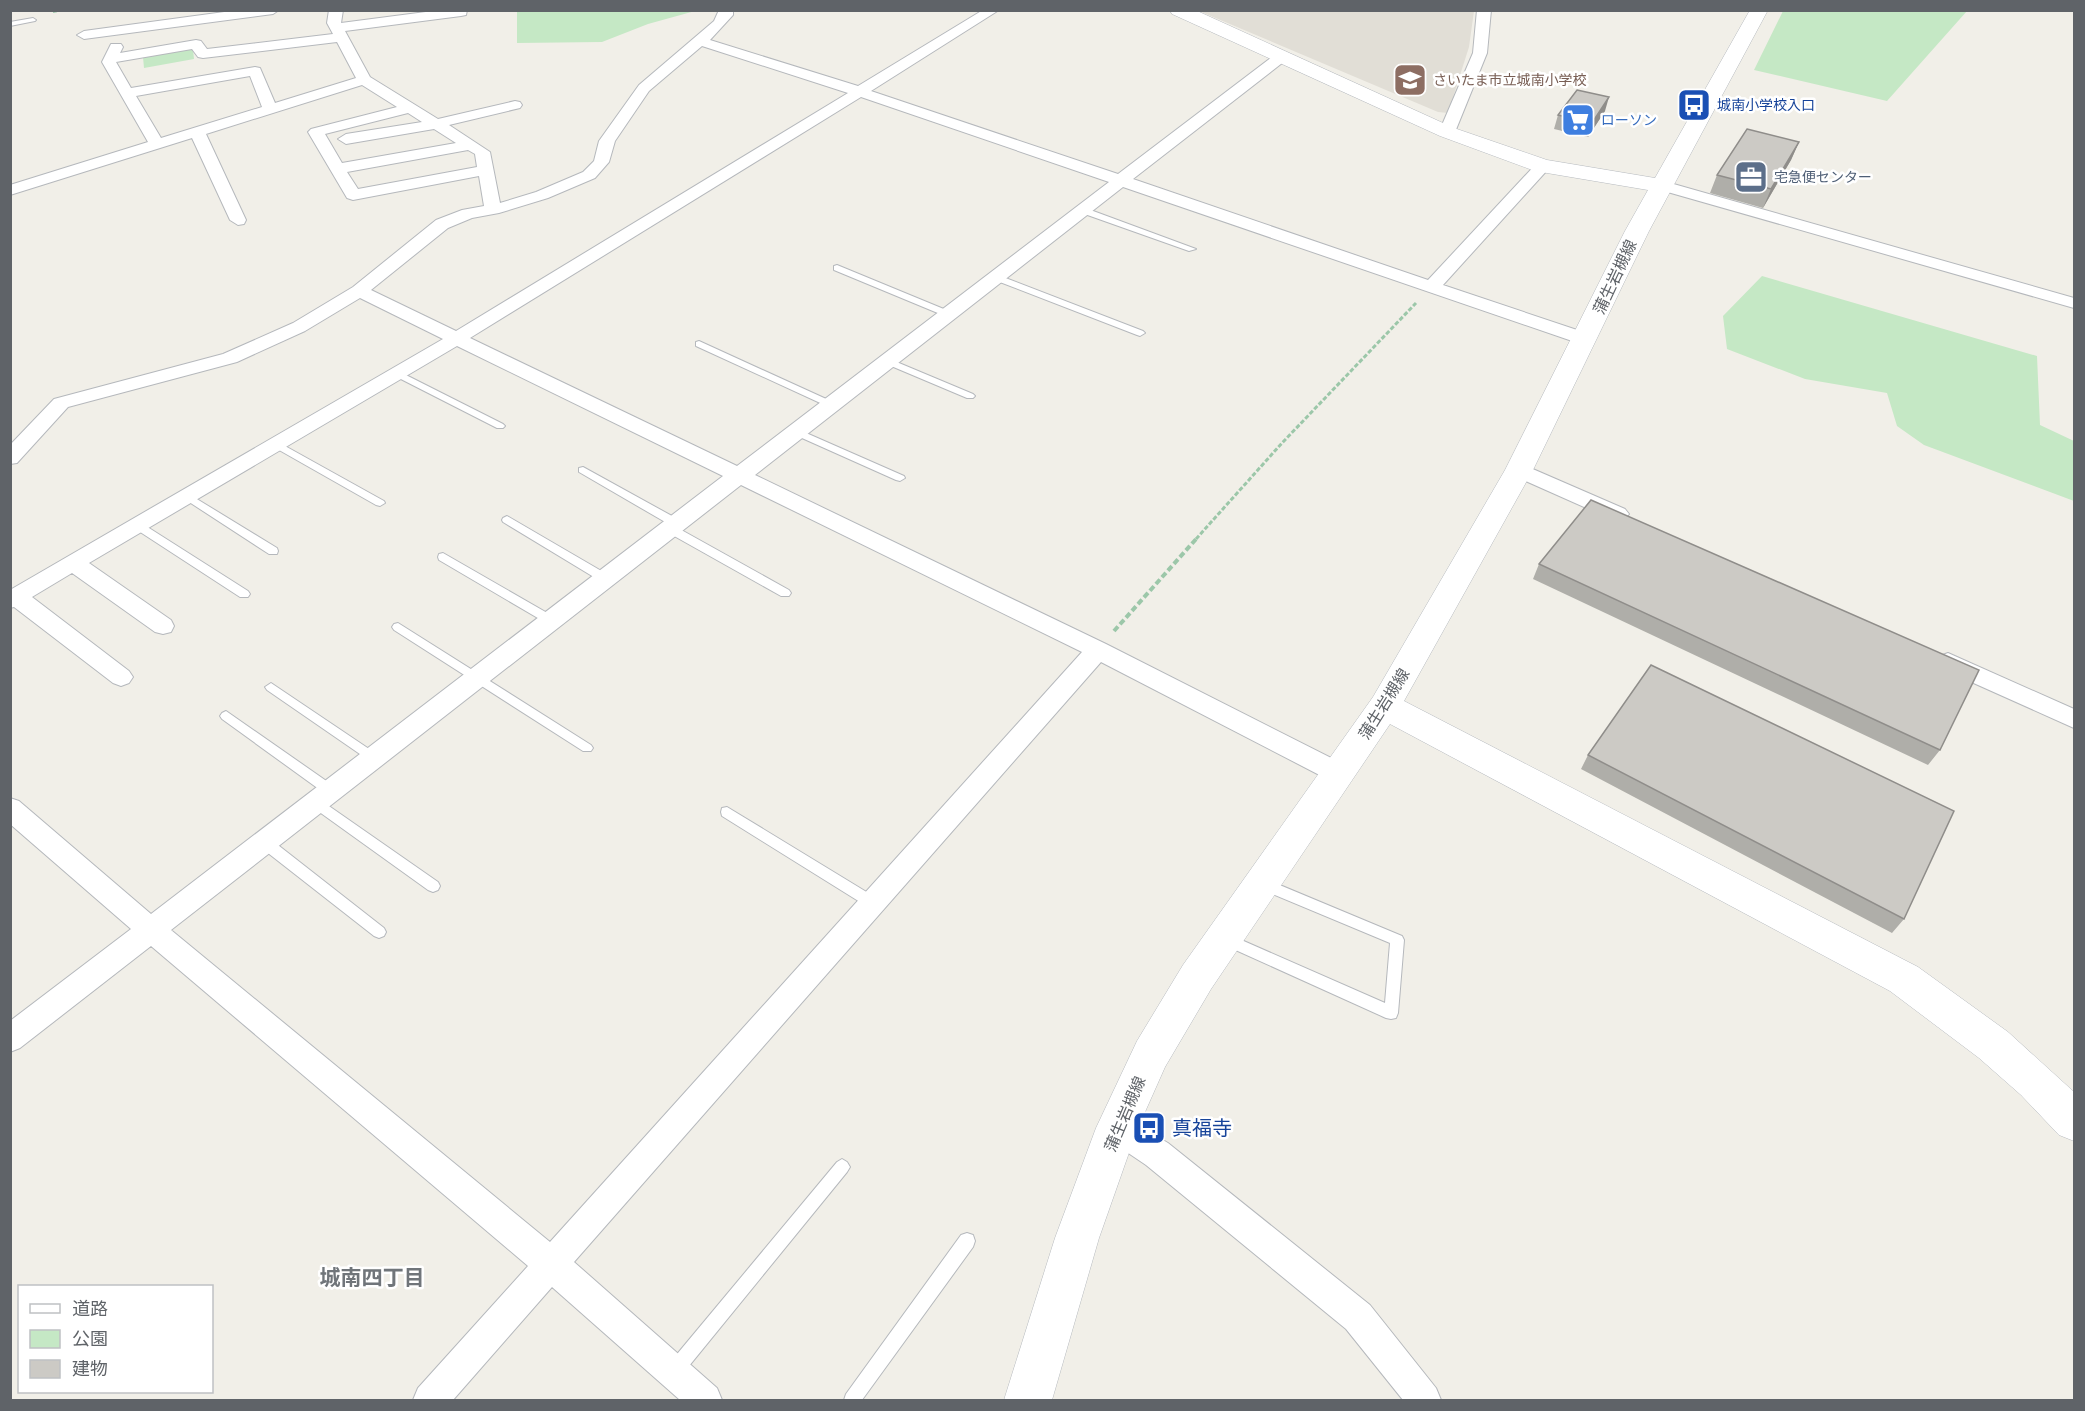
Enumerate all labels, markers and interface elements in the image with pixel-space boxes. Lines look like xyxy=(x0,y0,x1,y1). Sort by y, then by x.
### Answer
school or university icon: さいたま市立城南小学校 xyxy=(1392,62,1428,98)
place label: さいたま市立城南小学校 xyxy=(1433,72,1587,88)
bus stop icon: 城南小学校入口 xyxy=(1676,87,1712,123)
place label: 城南小学校入口 xyxy=(1717,97,1815,113)
supermarket icon: ローソン xyxy=(1560,102,1596,138)
place label: ローソン xyxy=(1601,112,1657,128)
office icon: 宅急便センター xyxy=(1733,159,1769,195)
place label: 宅急便センター xyxy=(1774,169,1872,185)
street label: 蒲生岩槻線 xyxy=(1590,237,1640,317)
street label: 蒲生岩槻線 xyxy=(1356,666,1412,742)
street label: 蒲生岩槻線 xyxy=(1102,1074,1148,1154)
bus stop icon: 真福寺 xyxy=(1131,1110,1167,1146)
place label: 真福寺 xyxy=(1172,1117,1232,1139)
district label: 城南四丁目 xyxy=(320,1266,425,1289)
legend xyxy=(18,1285,213,1393)
text: 道路 xyxy=(72,1299,108,1319)
text: 公園 xyxy=(72,1329,108,1349)
text: 建物 xyxy=(72,1359,108,1379)

